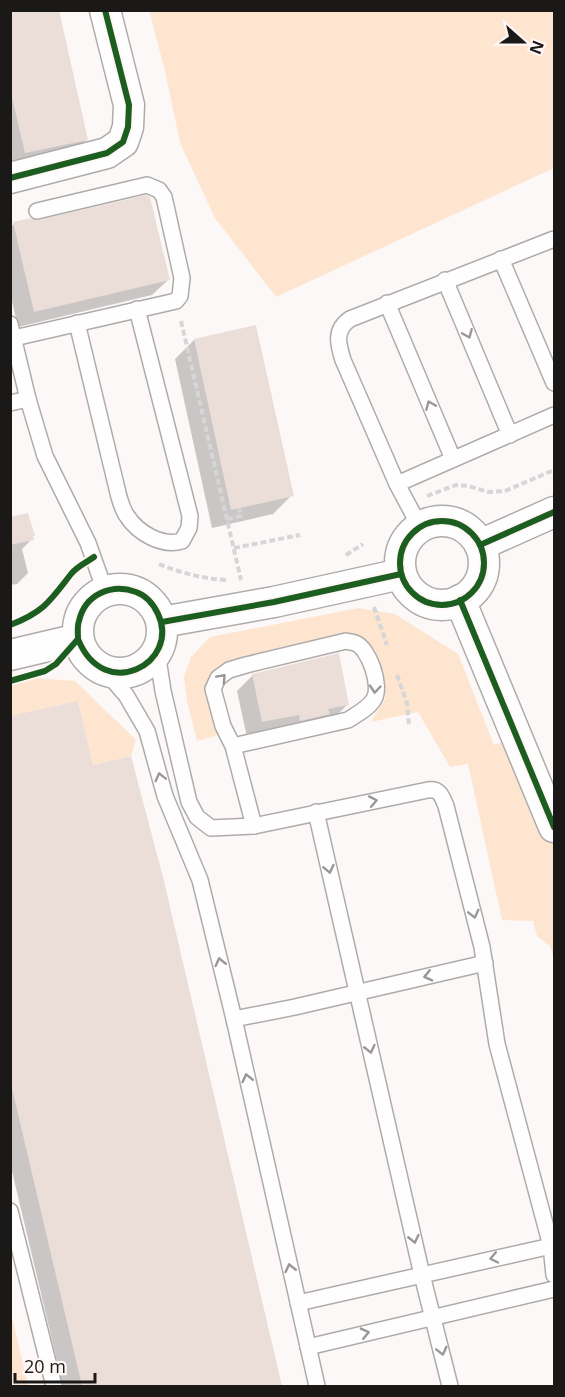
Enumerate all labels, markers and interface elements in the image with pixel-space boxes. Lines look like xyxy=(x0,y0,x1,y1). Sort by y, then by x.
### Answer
north arrow xyxy=(493,12,553,72)
text: N xyxy=(524,37,550,57)
one-way arrow xyxy=(461,328,473,339)
one-way arrow xyxy=(425,401,437,412)
one-way arrow xyxy=(215,675,226,685)
one-way arrow xyxy=(369,685,382,694)
one-way arrow xyxy=(155,772,168,782)
one-way arrow xyxy=(368,795,378,808)
one-way arrow xyxy=(322,864,335,874)
one-way arrow xyxy=(466,909,479,919)
one-way arrow xyxy=(215,957,228,967)
one-way arrow xyxy=(424,968,434,981)
one-way arrow xyxy=(362,1044,375,1054)
one-way arrow xyxy=(241,1073,254,1083)
one-way arrow xyxy=(407,1234,420,1244)
one-way arrow xyxy=(489,1251,499,1264)
one-way arrow xyxy=(284,1263,297,1273)
one-way arrow xyxy=(360,1328,370,1341)
scale bar xyxy=(15,1346,94,1384)
one-way arrow xyxy=(434,1346,447,1356)
text: 20 m xyxy=(24,1354,66,1378)

